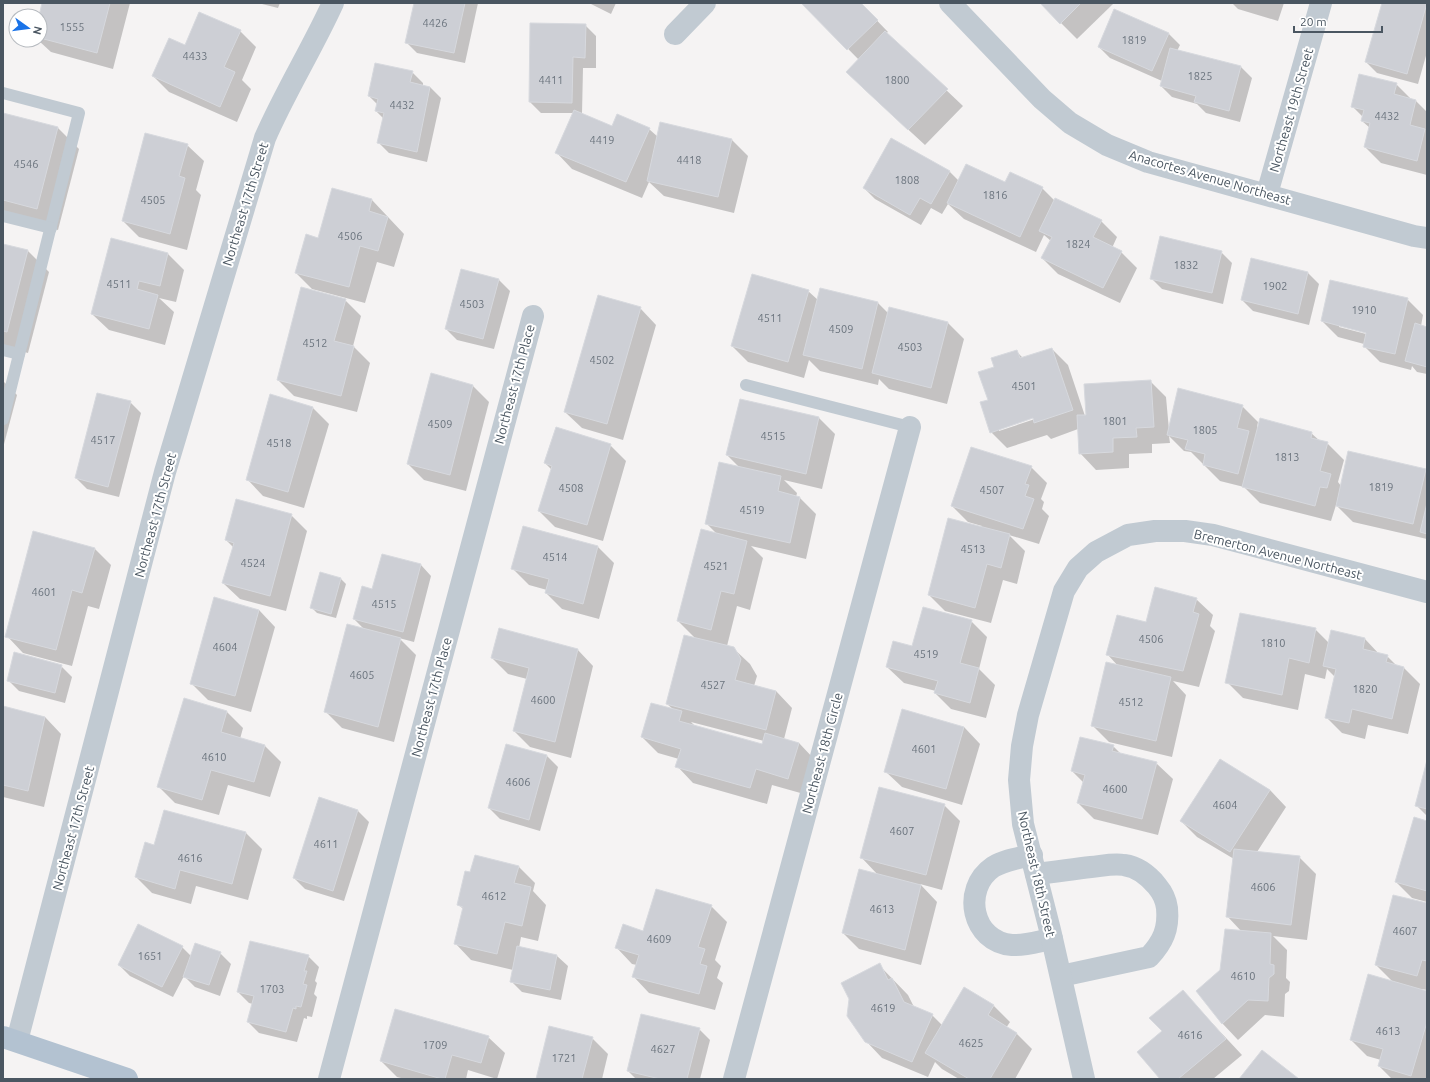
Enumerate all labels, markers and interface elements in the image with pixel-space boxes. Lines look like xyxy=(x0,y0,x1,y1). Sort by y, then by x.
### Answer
north arrow xyxy=(8,8,48,48)
scale bar xyxy=(1294,8,1382,34)
text: 20 m xyxy=(1300,15,1327,28)
house number: 4426 xyxy=(423,17,447,29)
house number: 1555 xyxy=(60,21,84,33)
text: N xyxy=(31,25,45,36)
house number: 1819 xyxy=(1122,34,1146,46)
street label: Northeast 19th Street xyxy=(1267,46,1315,174)
house number: 4433 xyxy=(183,50,207,62)
house number: 1825 xyxy=(1188,70,1212,82)
house number: 4411 xyxy=(539,74,563,86)
house number: 1800 xyxy=(885,74,909,86)
house number: 4432 xyxy=(390,99,414,111)
house number: 4432 xyxy=(1375,110,1399,122)
house number: 4419 xyxy=(590,134,614,146)
street label: Northeast 17th Street xyxy=(220,141,270,267)
street label: Anacortes Avenue Northeast xyxy=(1127,147,1293,207)
house number: 4418 xyxy=(677,154,701,166)
house number: 4546 xyxy=(14,158,38,170)
house number: 1808 xyxy=(895,174,919,186)
house number: 1816 xyxy=(983,189,1007,201)
house number: 4505 xyxy=(141,194,165,206)
house number: 4506 xyxy=(338,230,362,242)
house number: 1824 xyxy=(1066,238,1090,250)
house number: 1832 xyxy=(1174,259,1198,271)
house number: 4511 xyxy=(107,278,131,290)
house number: 1902 xyxy=(1263,280,1287,292)
house number: 4503 xyxy=(460,298,484,310)
house number: 1910 xyxy=(1352,304,1376,316)
house number: 4511 xyxy=(758,312,782,324)
street label: Northeast 17th Place xyxy=(491,323,537,445)
house number: 4509 xyxy=(829,323,853,335)
house number: 4512 xyxy=(303,337,327,349)
house number: 4503 xyxy=(898,341,922,353)
house number: 4502 xyxy=(590,354,614,366)
house number: 4501 xyxy=(1012,380,1036,392)
house number: 1801 xyxy=(1103,415,1127,427)
house number: 4509 xyxy=(428,418,452,430)
house number: 1805 xyxy=(1193,424,1217,436)
house number: 4515 xyxy=(761,430,785,442)
house number: 4517 xyxy=(91,434,115,446)
house number: 4518 xyxy=(267,437,291,449)
street label: Northeast 17th Street xyxy=(132,451,178,579)
house number: 1813 xyxy=(1275,451,1299,463)
house number: 1819 xyxy=(1369,481,1393,493)
house number: 4508 xyxy=(559,482,583,494)
house number: 4507 xyxy=(980,484,1004,496)
house number: 4519 xyxy=(740,504,764,516)
street label: Bremerton Avenue Northeast xyxy=(1193,526,1363,582)
house number: 4513 xyxy=(961,543,985,555)
house number: 4514 xyxy=(543,551,567,563)
house number: 4524 xyxy=(241,557,265,569)
house number: 4521 xyxy=(704,560,728,572)
house number: 4601 xyxy=(32,586,56,598)
house number: 4515 xyxy=(372,598,396,610)
house number: 4506 xyxy=(1139,633,1163,645)
street label: Northeast 17th Place xyxy=(408,636,454,758)
house number: 1810 xyxy=(1261,637,1285,649)
house number: 4604 xyxy=(213,641,237,653)
house number: 4519 xyxy=(914,648,938,660)
house number: 4605 xyxy=(350,669,374,681)
house number: 4527 xyxy=(701,679,725,691)
house number: 1820 xyxy=(1353,683,1377,695)
street label: Northeast 18th Circle xyxy=(799,691,845,815)
house number: 4600 xyxy=(531,694,555,706)
house number: 4512 xyxy=(1119,696,1143,708)
house number: 4601 xyxy=(912,743,936,755)
house number: 4610 xyxy=(202,751,226,763)
street label: Northeast 17th Street xyxy=(50,764,96,892)
house number: 4606 xyxy=(506,776,530,788)
house number: 4600 xyxy=(1103,783,1127,795)
house number: 4604 xyxy=(1213,799,1237,811)
street label: Northeast 18th Street xyxy=(1016,810,1058,938)
house number: 4607 xyxy=(890,825,914,837)
house number: 4611 xyxy=(314,838,338,850)
house number: 4616 xyxy=(178,852,202,864)
house number: 4606 xyxy=(1251,881,1275,893)
house number: 4612 xyxy=(482,890,506,902)
house number: 4613 xyxy=(870,903,894,915)
house number: 4607 xyxy=(1393,925,1417,937)
house number: 4609 xyxy=(647,933,671,945)
house number: 1651 xyxy=(138,950,162,962)
house number: 4610 xyxy=(1231,970,1255,982)
house number: 1703 xyxy=(260,983,284,995)
house number: 4619 xyxy=(871,1002,895,1014)
house number: 4613 xyxy=(1376,1025,1400,1037)
house number: 4616 xyxy=(1178,1029,1202,1041)
house number: 4625 xyxy=(959,1037,983,1049)
house number: 1709 xyxy=(423,1039,447,1051)
house number: 4627 xyxy=(651,1043,675,1055)
house number: 1721 xyxy=(552,1052,576,1064)

